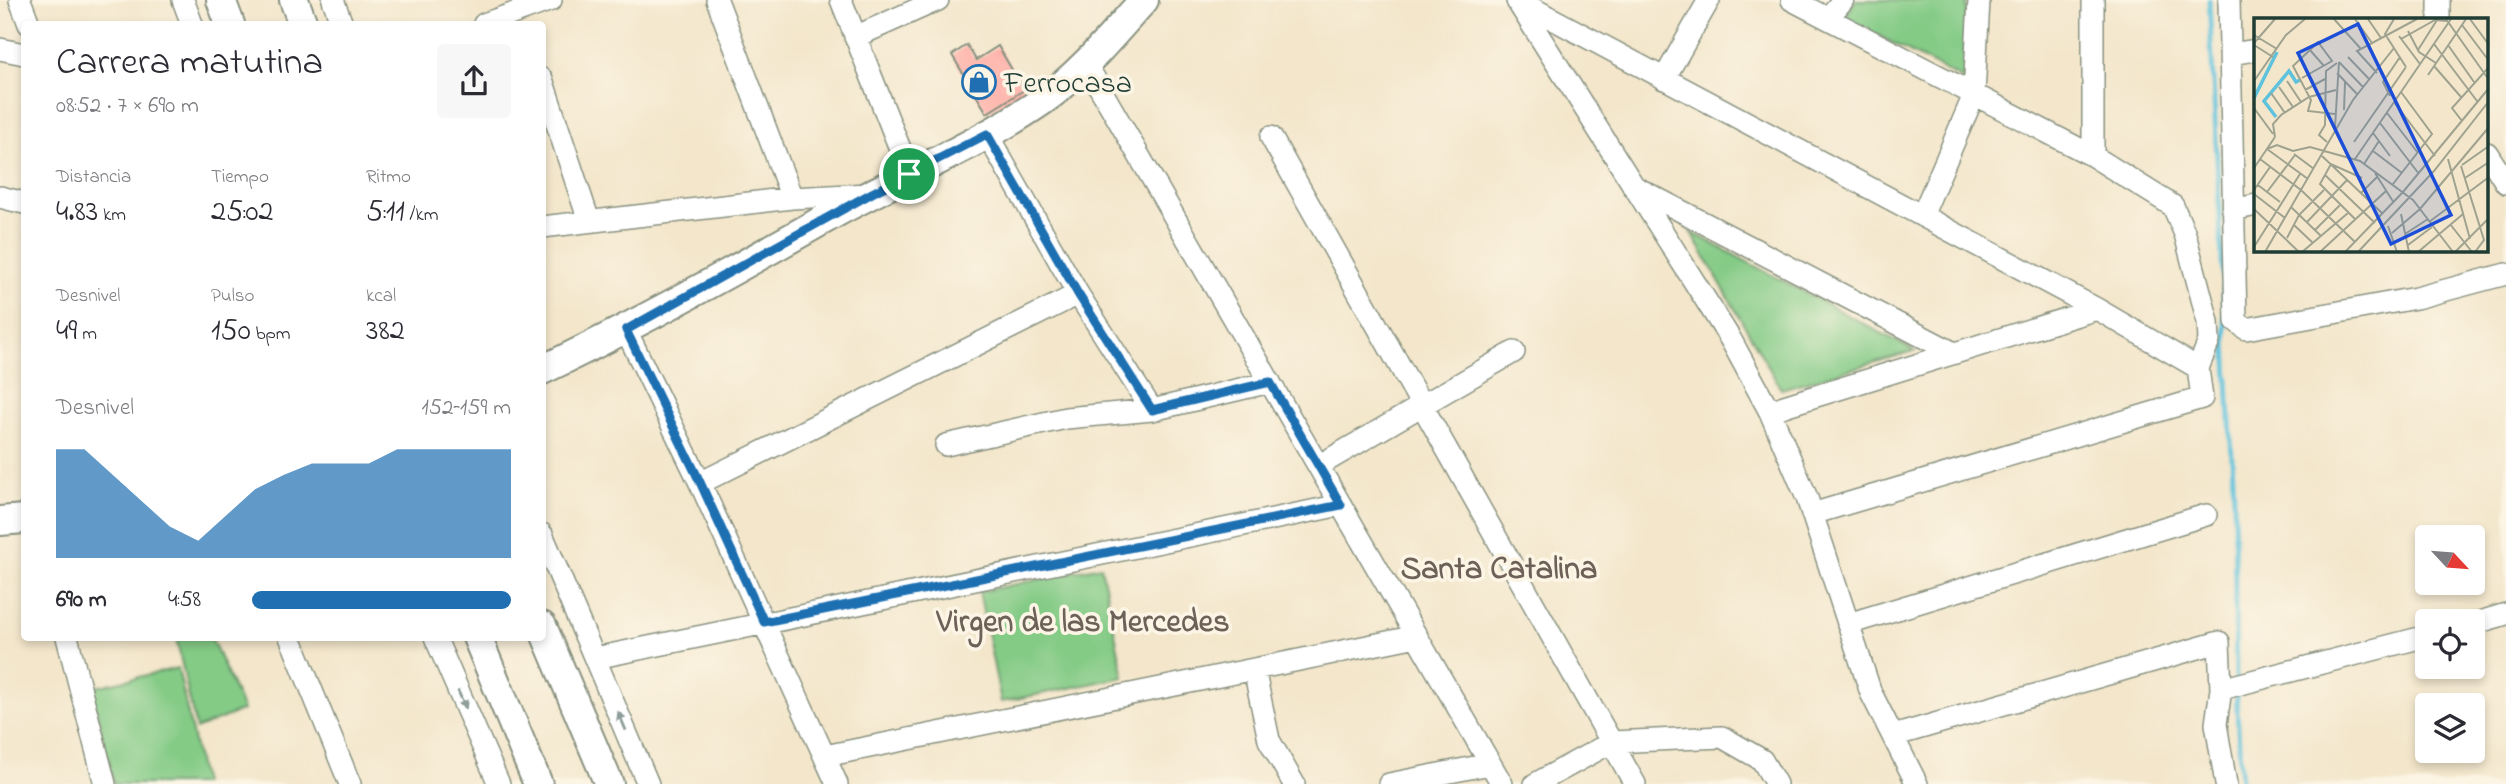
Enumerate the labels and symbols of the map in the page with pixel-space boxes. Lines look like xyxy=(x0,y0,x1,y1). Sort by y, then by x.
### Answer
inset map xyxy=(2254,18,2488,252)
shop icon: Ferrocasa xyxy=(960,63,998,101)
place label: Ferrocasa xyxy=(1003,63,1132,107)
pin xyxy=(879,144,939,204)
north arrow xyxy=(2415,525,2485,595)
district label: Santa Catalina xyxy=(1401,547,1597,594)
district label: Virgen de las Mercedes xyxy=(936,600,1229,648)
one-way arrow xyxy=(457,689,468,710)
one-way arrow xyxy=(616,711,628,731)

